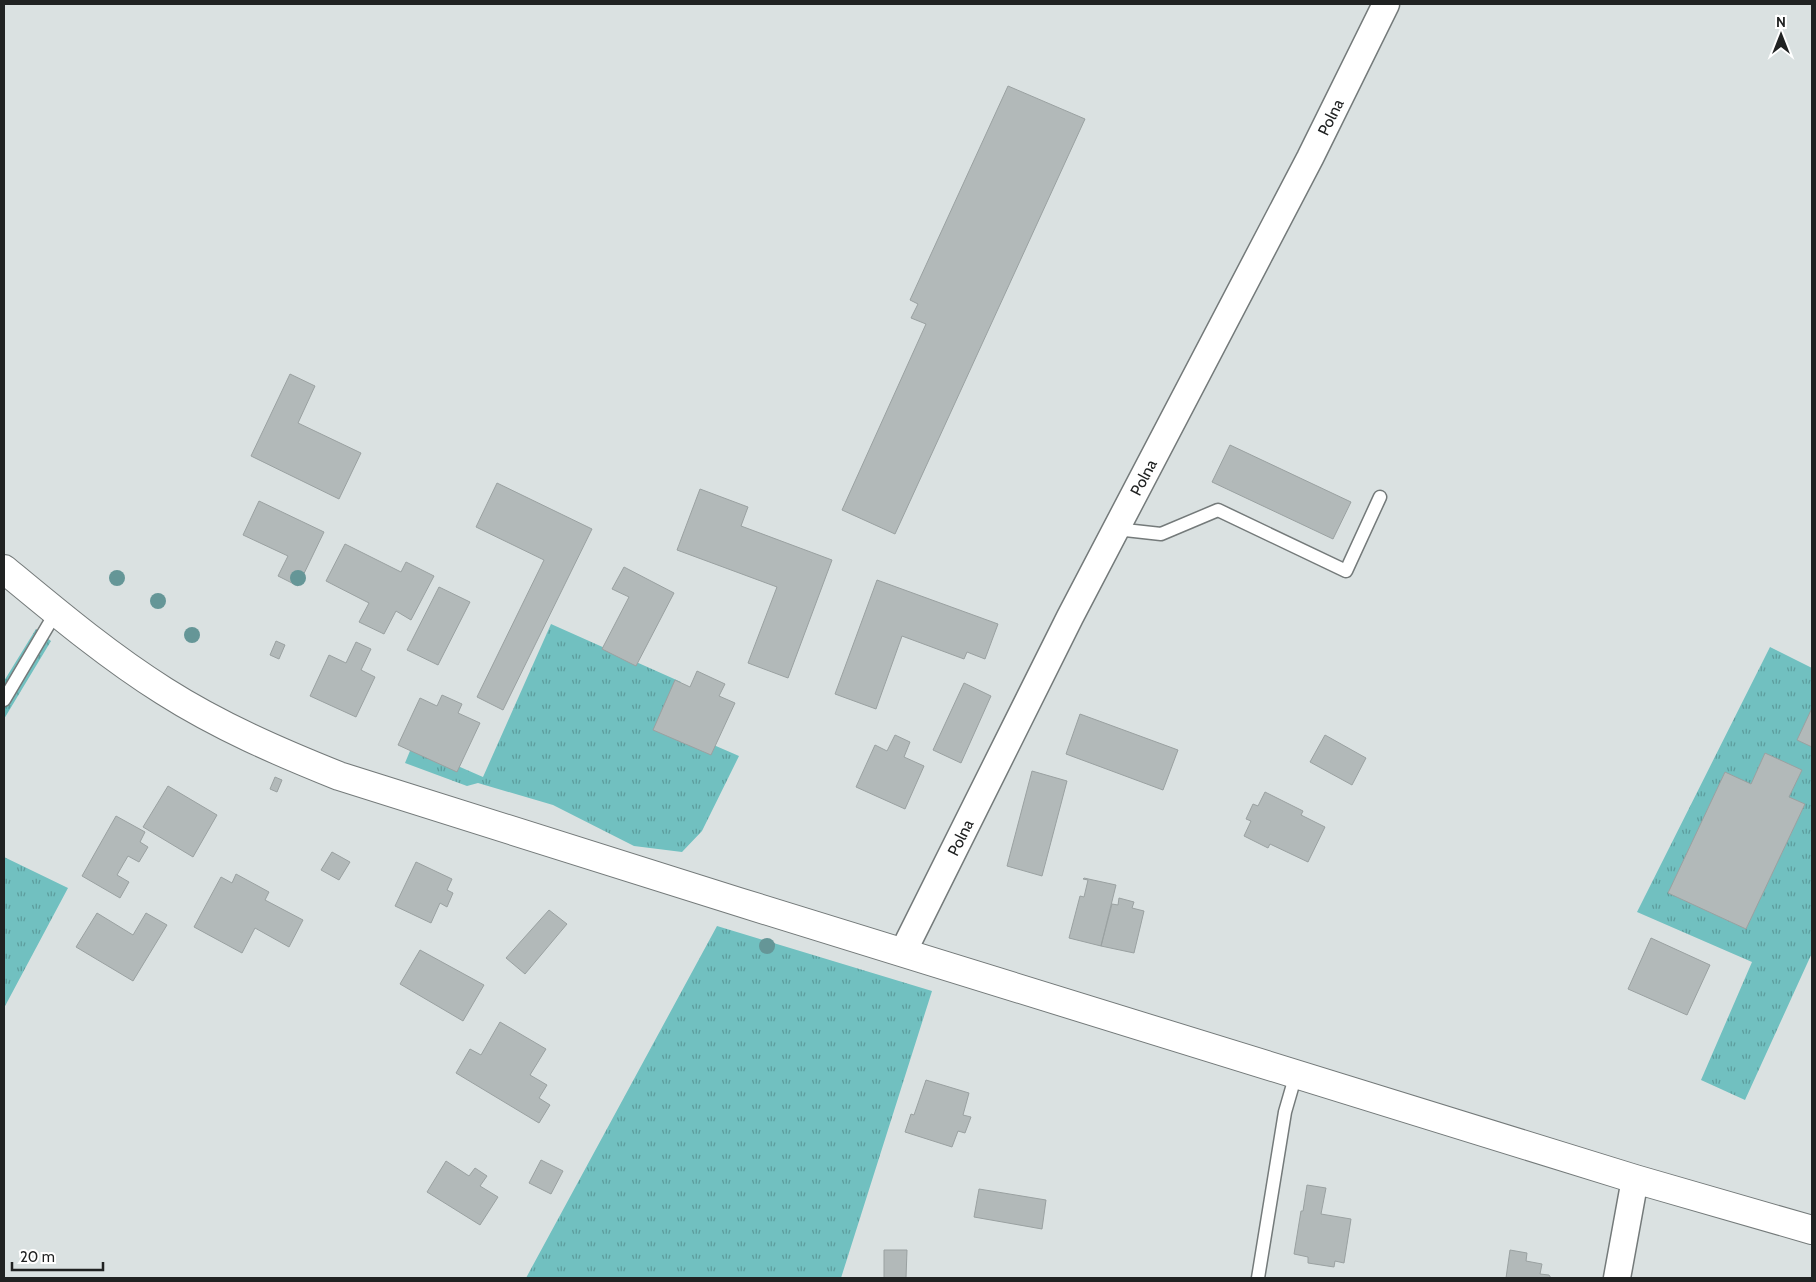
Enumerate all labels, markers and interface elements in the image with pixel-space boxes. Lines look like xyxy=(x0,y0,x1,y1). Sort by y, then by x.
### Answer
north arrow xyxy=(1756,10,1806,60)
text: N xyxy=(1776,13,1786,31)
street label: Polna xyxy=(1313,95,1347,138)
street label: Polna xyxy=(1126,456,1160,499)
street label: Polna xyxy=(943,816,977,859)
scale bar xyxy=(12,1240,104,1272)
text: 20 m xyxy=(20,1248,55,1266)

